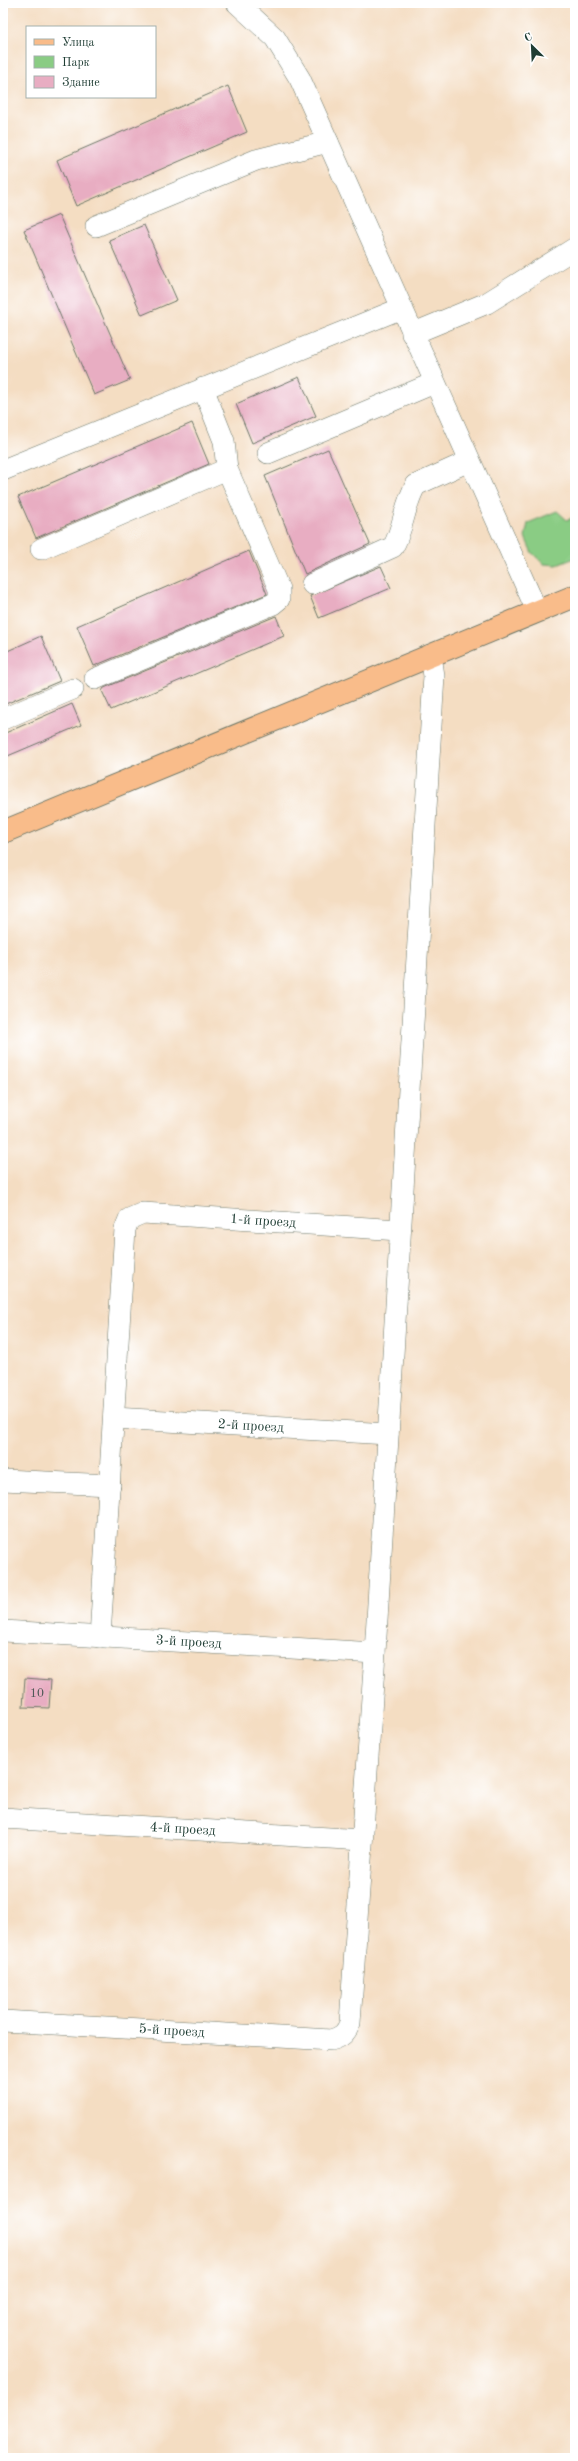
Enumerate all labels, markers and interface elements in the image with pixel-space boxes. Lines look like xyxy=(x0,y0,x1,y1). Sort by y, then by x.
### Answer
legend xyxy=(26,26,156,98)
north arrow xyxy=(512,26,552,66)
text: С xyxy=(523,32,534,45)
text: Улица xyxy=(62,37,95,49)
text: Парк xyxy=(62,57,90,69)
text: Здание xyxy=(62,77,100,89)
street label: 1-й проезд xyxy=(230,1212,297,1230)
street label: 2-й проезд xyxy=(217,1417,284,1435)
street label: 3-й проезд xyxy=(155,1633,222,1651)
house number: 10 xyxy=(30,1688,44,1700)
street label: 4-й проезд xyxy=(149,1820,216,1838)
street label: 5-й проезд xyxy=(138,2022,205,2040)

